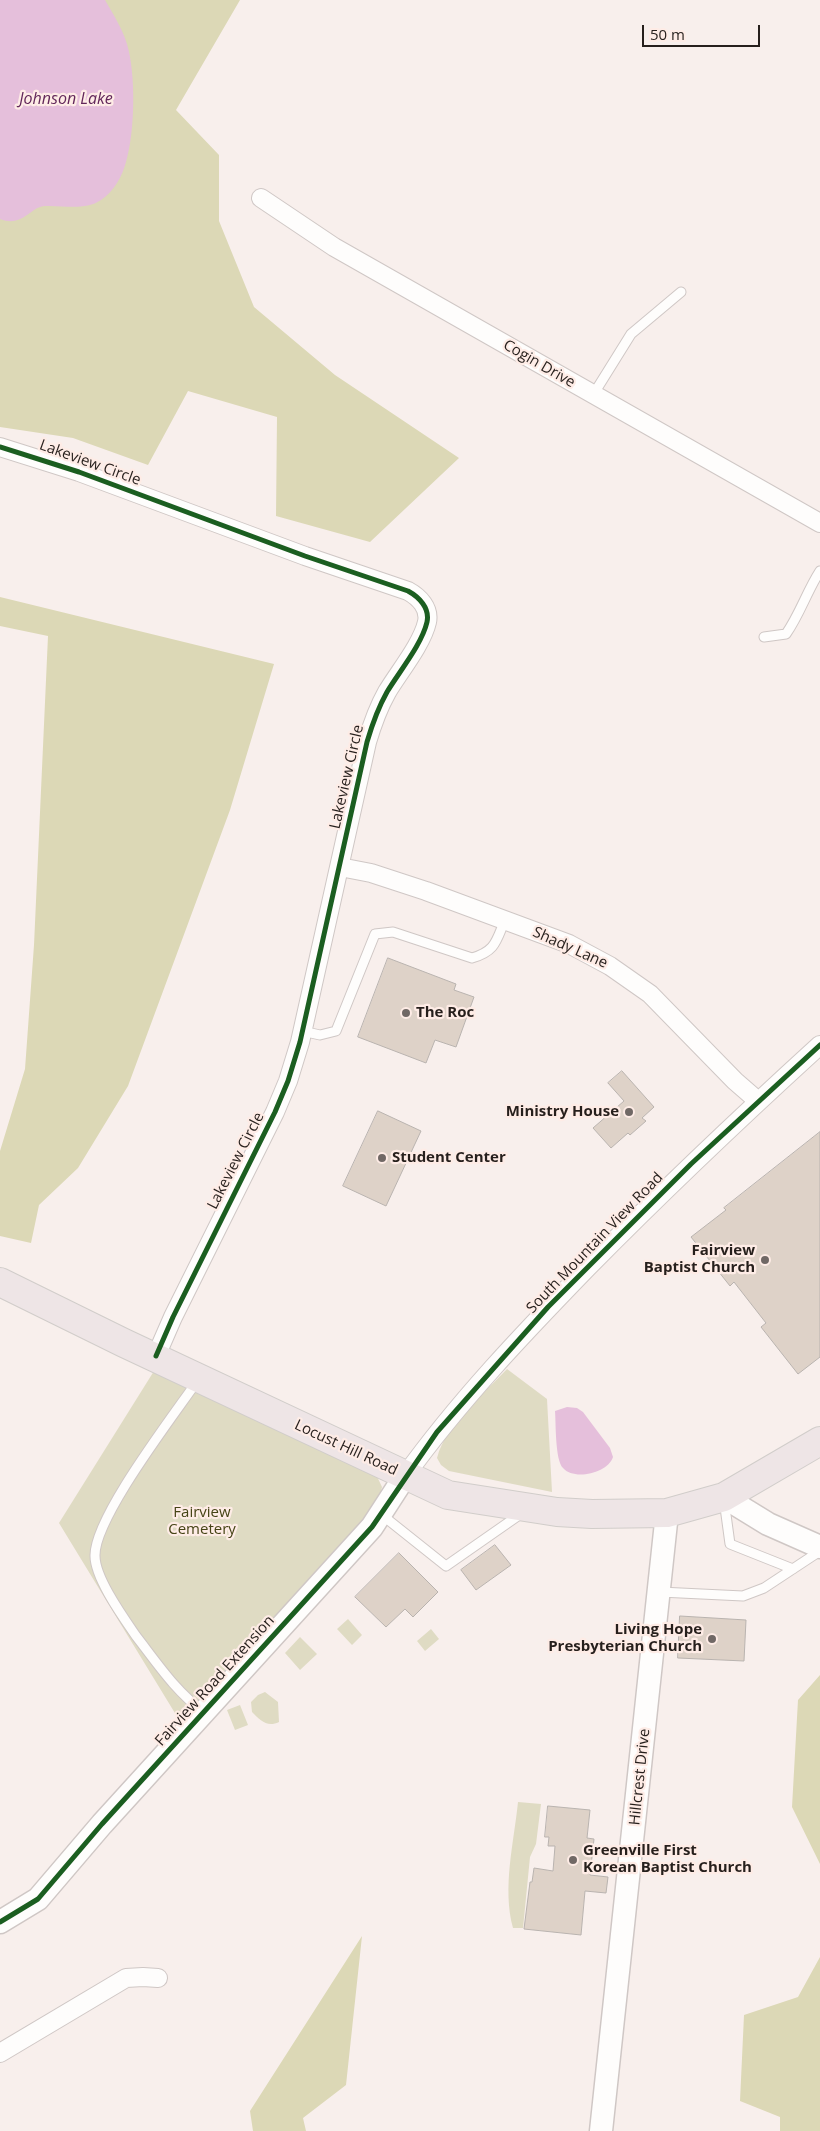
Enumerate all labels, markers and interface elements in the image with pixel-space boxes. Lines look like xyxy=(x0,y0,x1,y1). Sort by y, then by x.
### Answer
scale bar xyxy=(645,15,762,47)
text: 50 m xyxy=(650,24,685,44)
water label: Johnson Lake xyxy=(19,89,113,109)
street label: Cogin Drive xyxy=(500,336,578,392)
street label: Lakeview Circle xyxy=(37,436,143,490)
street label: Lakeview Circle xyxy=(326,723,368,831)
street label: Shady Lane xyxy=(530,923,610,973)
place label: The Roc xyxy=(416,1004,474,1022)
marker: The Roc xyxy=(400,1007,412,1019)
place label: Ministry House xyxy=(506,1103,619,1121)
marker: Ministry House xyxy=(623,1106,635,1118)
street label: Lakeview Circle xyxy=(204,1109,268,1213)
place label: Student Center xyxy=(392,1149,506,1167)
marker: Student Center xyxy=(376,1152,388,1164)
street label: South Mountain View Road xyxy=(523,1169,667,1317)
place label: Fairview Baptist Church xyxy=(644,1242,755,1277)
marker: Fairview Baptist Church xyxy=(759,1254,771,1266)
street label: Locust Hill Road xyxy=(292,1416,400,1480)
park label: Fairview Cemetery xyxy=(168,1504,236,1539)
street label: Fairview Road Extension xyxy=(152,1612,278,1750)
place label: Living Hope Presbyterian Church xyxy=(548,1621,702,1656)
marker: Living Hope Presbyterian Church xyxy=(706,1633,718,1645)
street label: Hillcrest Drive xyxy=(626,1728,654,1826)
place label: Greenville First Korean Baptist Church xyxy=(583,1842,752,1877)
marker: Greenville First Korean Baptist Church xyxy=(567,1854,579,1866)

